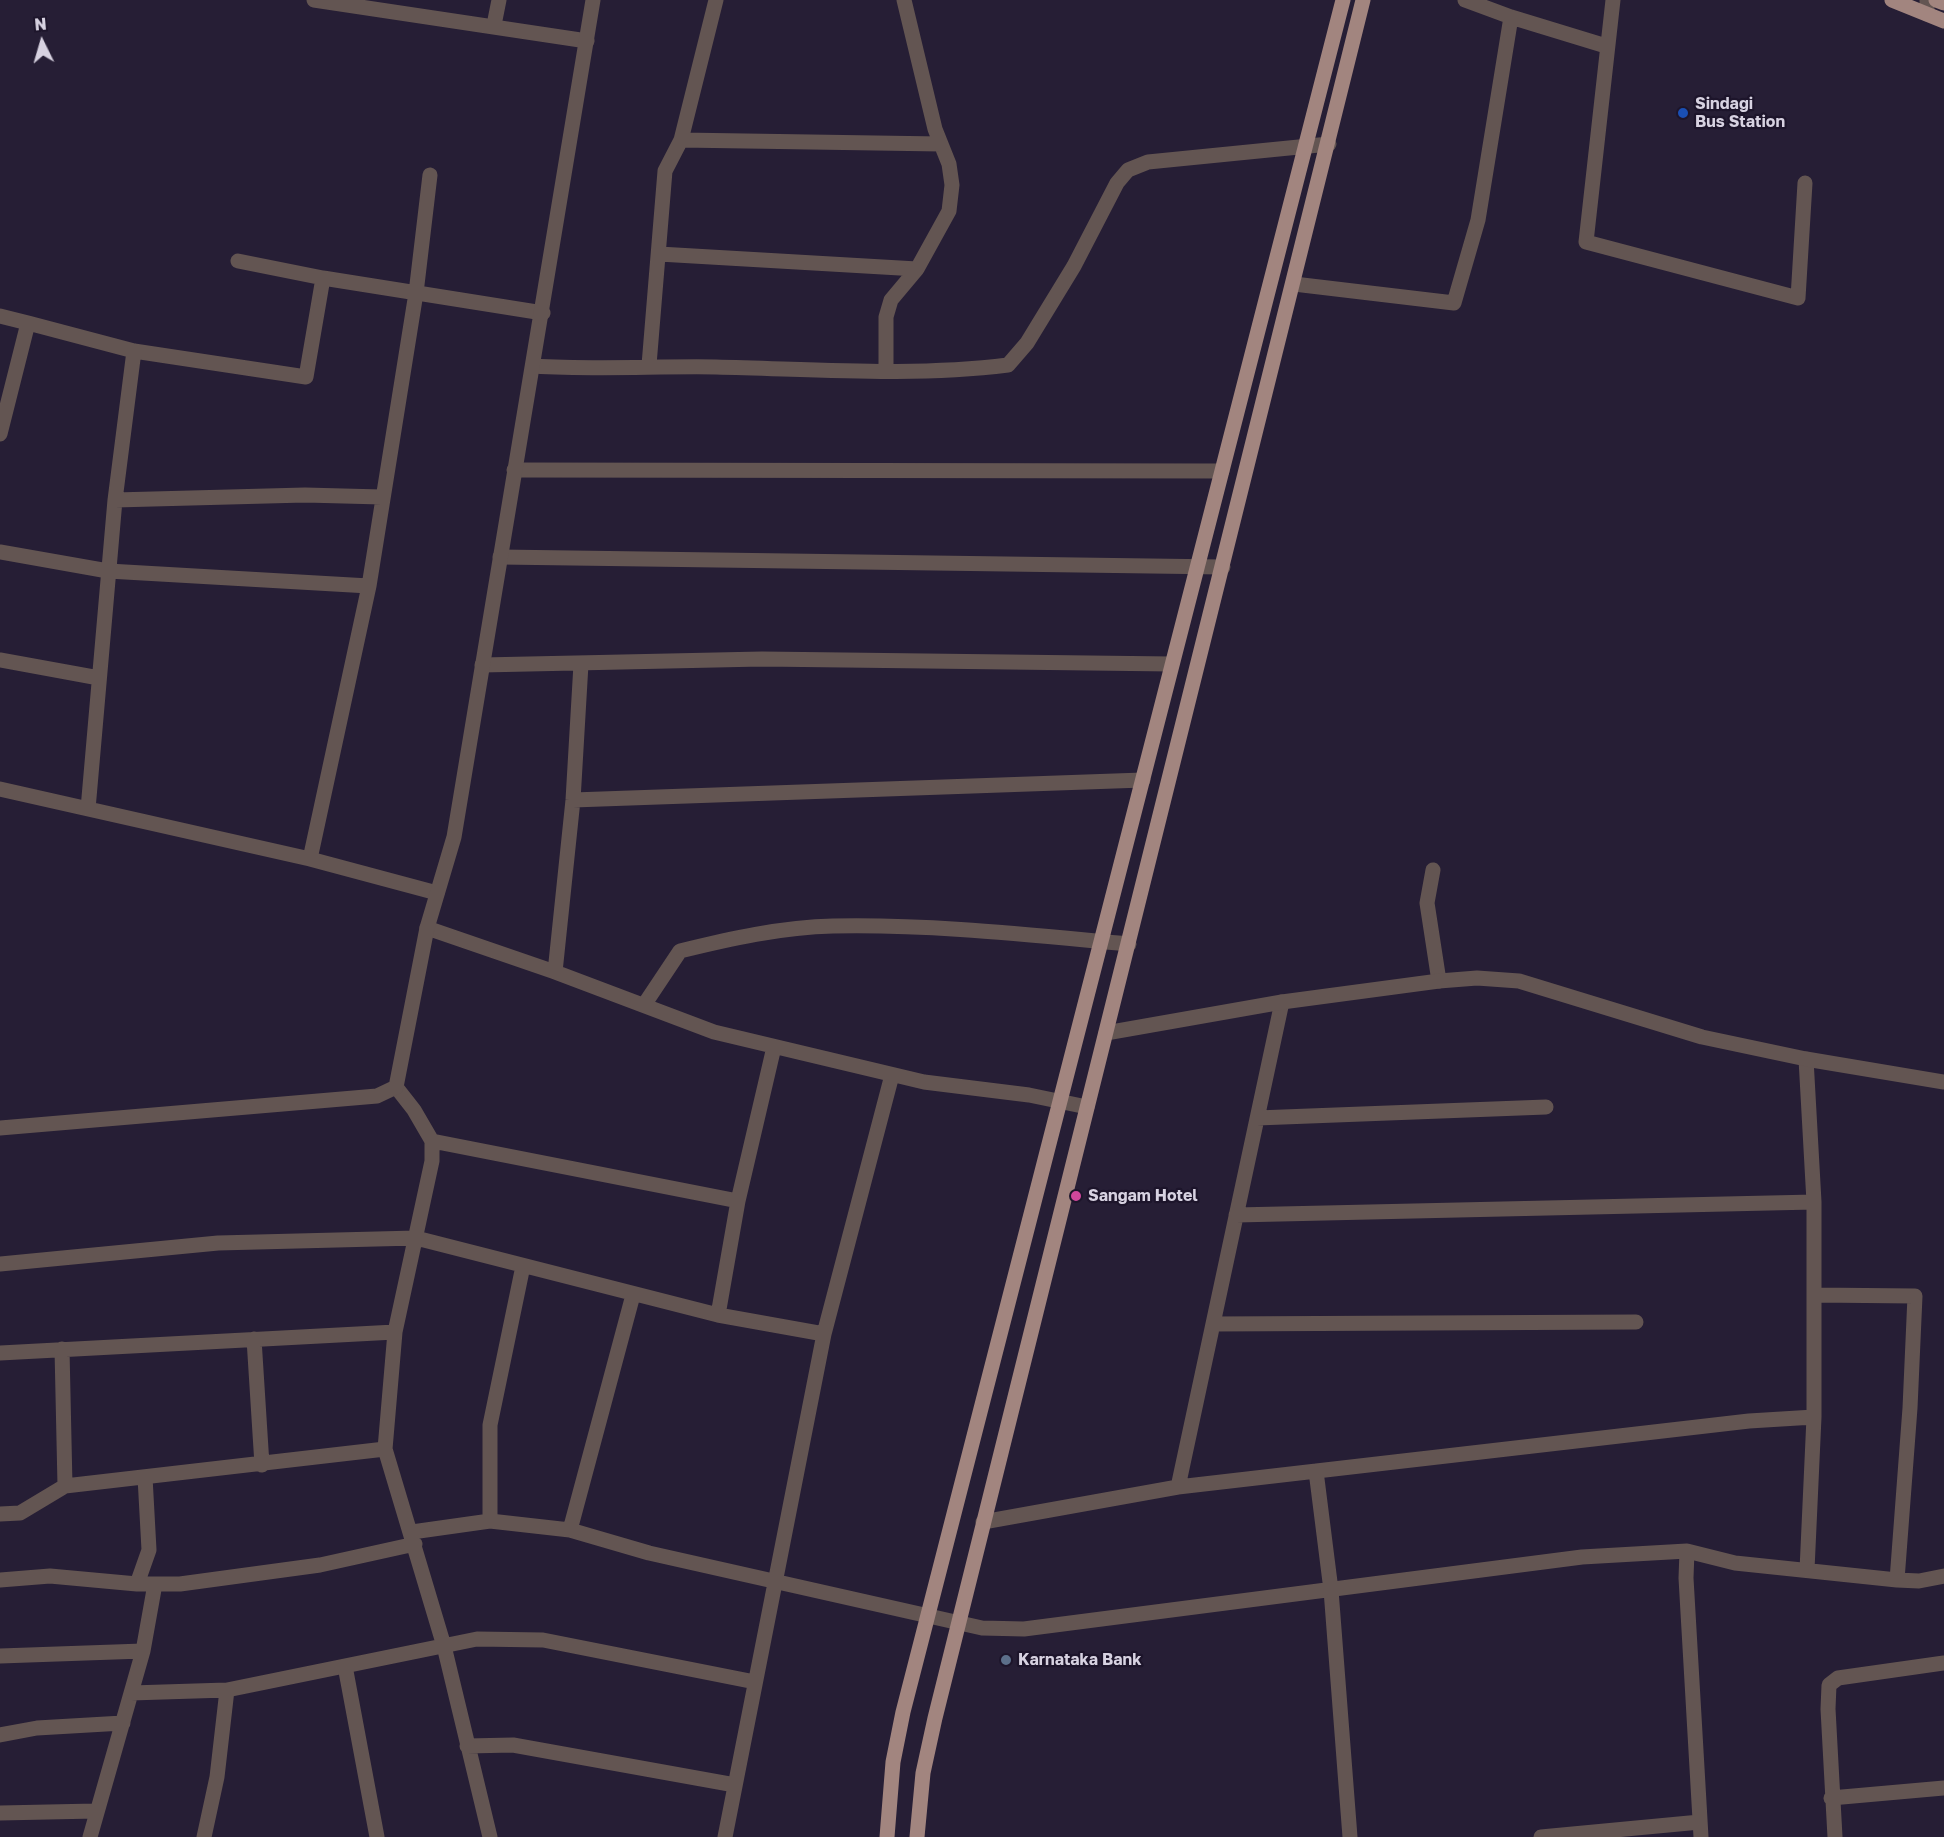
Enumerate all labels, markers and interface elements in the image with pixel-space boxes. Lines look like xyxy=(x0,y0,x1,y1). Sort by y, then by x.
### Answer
north arrow xyxy=(12,12,72,72)
text: N xyxy=(33,14,47,35)
place label: Sindagi Bus Station xyxy=(1695,94,1785,132)
marker: Sindagi Bus Station xyxy=(1676,106,1690,120)
place label: Sangam Hotel xyxy=(1088,1186,1198,1206)
marker: Sangam Hotel xyxy=(1069,1189,1083,1203)
place label: Karnataka Bank xyxy=(1018,1650,1142,1670)
marker: Karnataka Bank xyxy=(999,1653,1013,1667)

